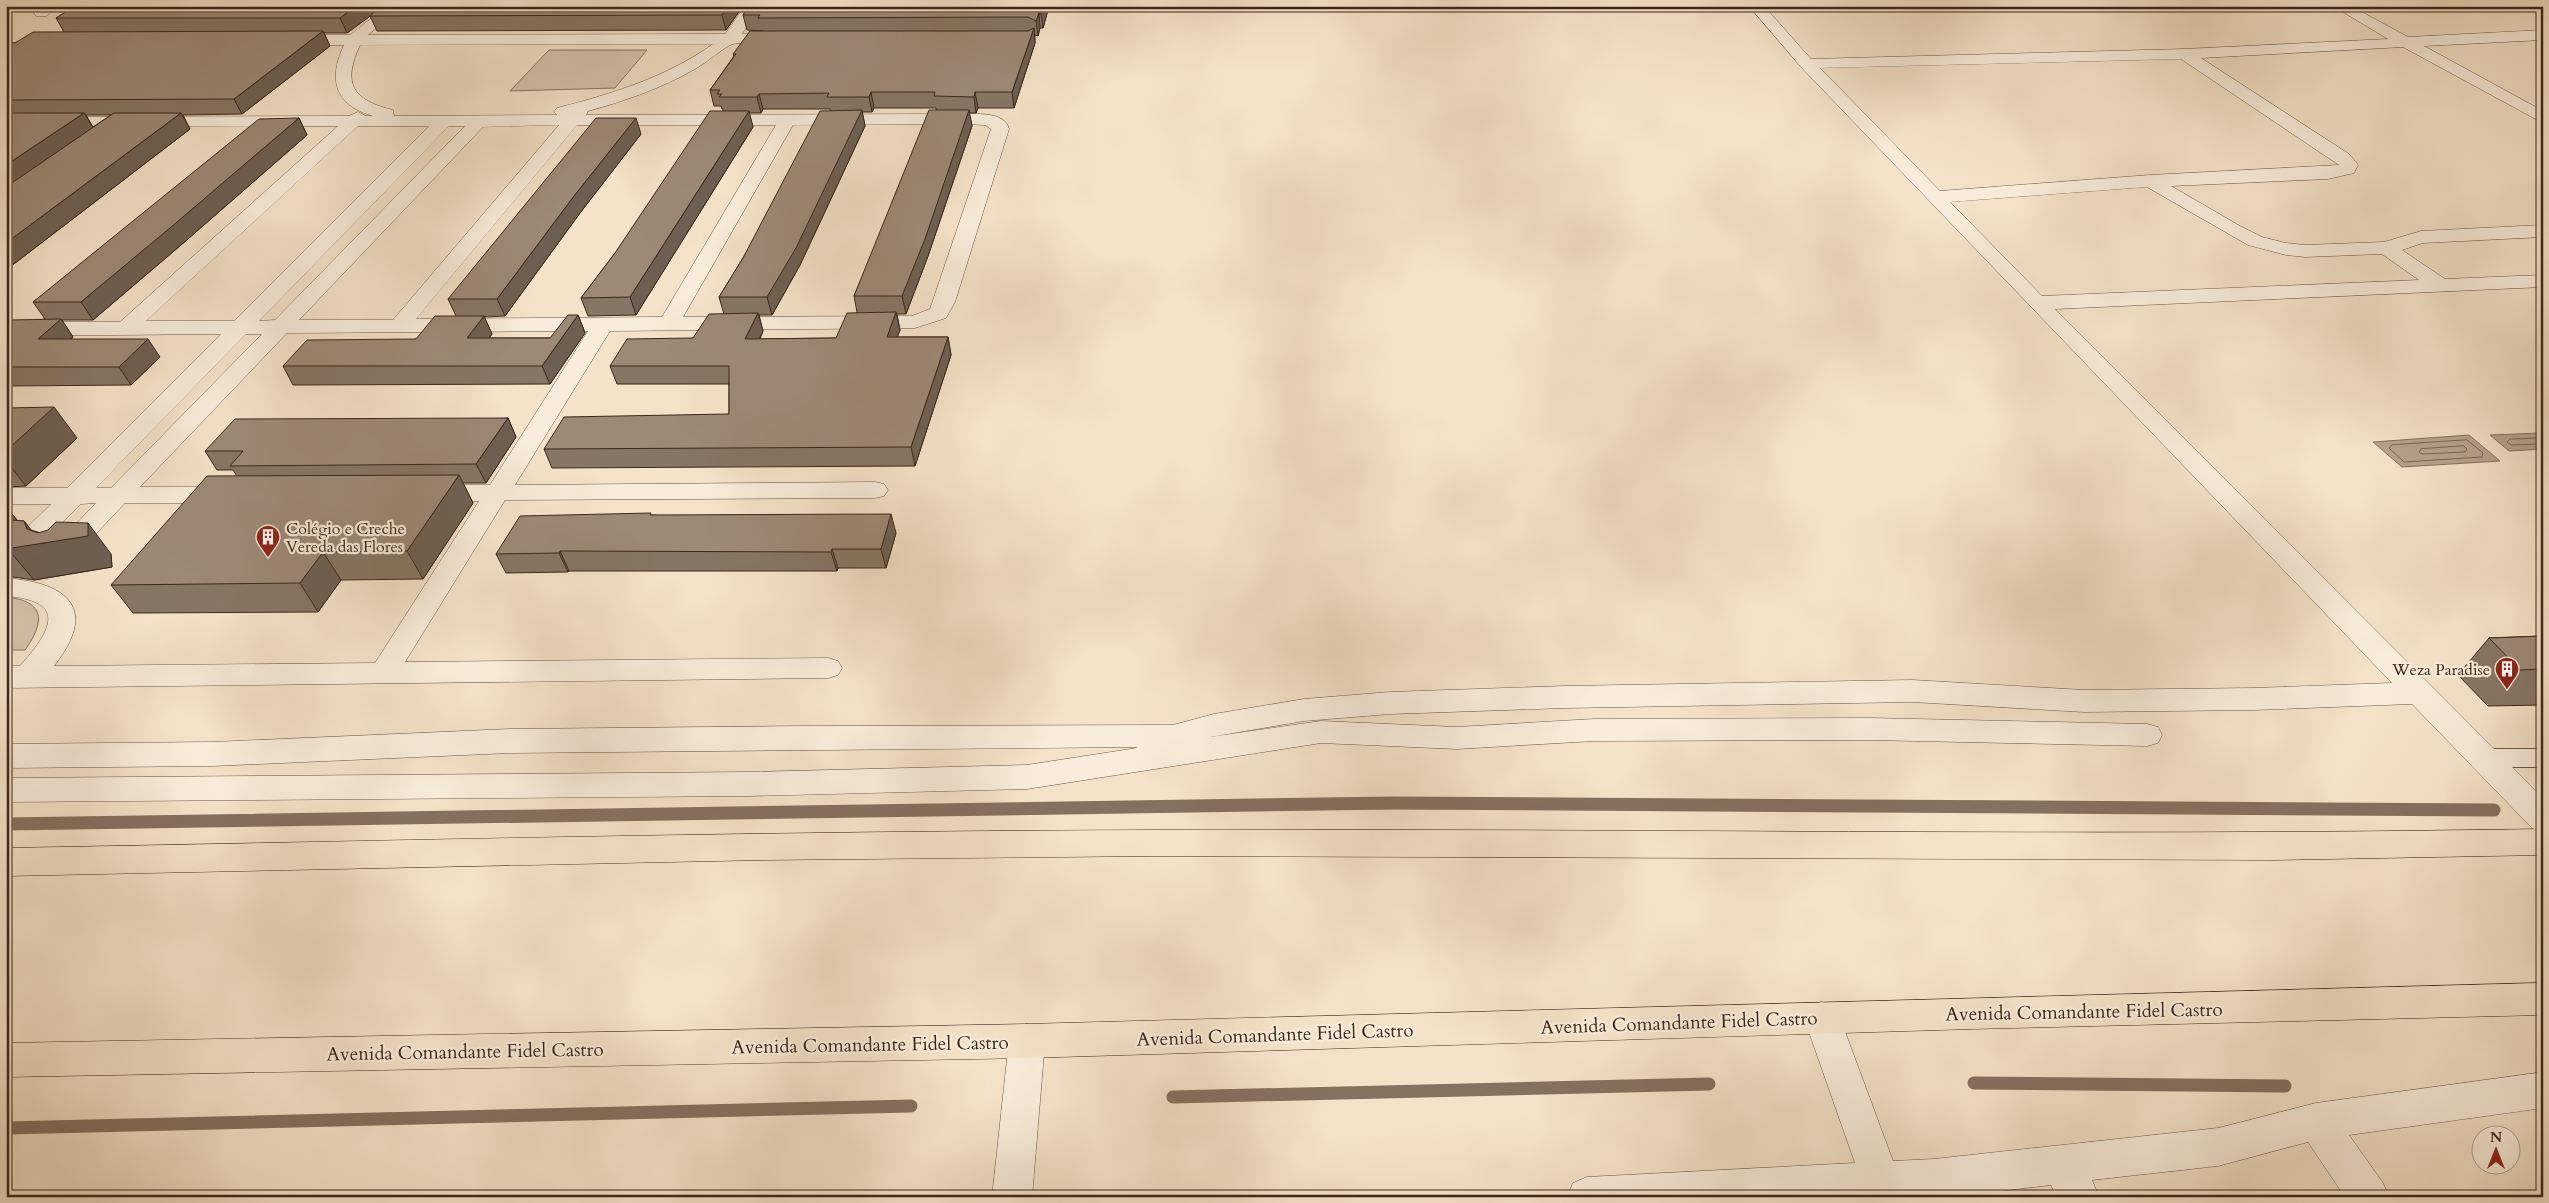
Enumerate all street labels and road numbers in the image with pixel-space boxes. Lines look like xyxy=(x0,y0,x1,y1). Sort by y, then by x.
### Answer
street label: Avenida Comandante Fidel Castro xyxy=(1945,997,2223,1027)
street label: Avenida Comandante Fidel Castro xyxy=(1540,1005,1818,1041)
street label: Avenida Comandante Fidel Castro xyxy=(1136,1017,1414,1053)
street label: Avenida Comandante Fidel Castro xyxy=(731,1030,1009,1060)
street label: Avenida Comandante Fidel Castro xyxy=(326,1037,604,1067)

